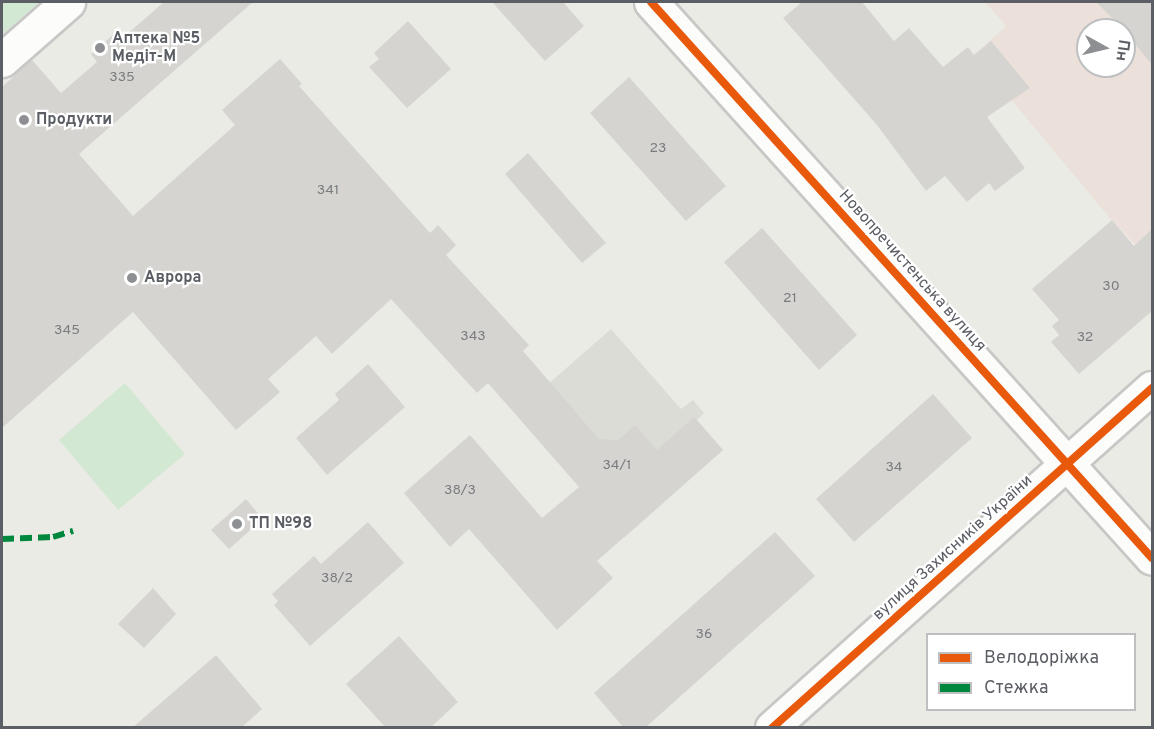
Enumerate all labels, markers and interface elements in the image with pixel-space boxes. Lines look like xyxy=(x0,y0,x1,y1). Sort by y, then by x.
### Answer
north arrow xyxy=(1076,18,1136,78)
place label: Аптека №5 Медіт-М xyxy=(112,29,200,67)
text: Пн xyxy=(1110,38,1133,62)
marker: Аптека №5 Медіт-М xyxy=(93,41,107,55)
house number: 335 xyxy=(109,70,135,86)
place label: Продукти xyxy=(36,110,112,130)
marker: Продукти xyxy=(17,113,31,127)
house number: 23 xyxy=(650,141,666,157)
house number: 341 xyxy=(317,183,339,199)
street label: Новопречистенська вулиця xyxy=(834,186,990,356)
place label: Аврора xyxy=(144,268,202,288)
marker: Аврора xyxy=(125,271,139,285)
house number: 30 xyxy=(1102,279,1120,295)
house number: 21 xyxy=(783,291,797,307)
house number: 345 xyxy=(54,323,80,339)
house number: 343 xyxy=(460,329,486,345)
house number: 32 xyxy=(1077,330,1093,346)
house number: 34/1 xyxy=(602,458,632,474)
house number: 34 xyxy=(885,460,903,476)
street label: вулиця Захисників України xyxy=(869,471,1037,625)
house number: 38/3 xyxy=(444,483,476,499)
place label: ТП №98 xyxy=(249,514,312,534)
marker: ТП №98 xyxy=(230,517,244,531)
house number: 38/2 xyxy=(321,571,353,587)
house number: 36 xyxy=(696,627,712,643)
legend xyxy=(926,633,1136,711)
text: Велодоріжка xyxy=(984,647,1099,670)
text: Стежка xyxy=(984,677,1048,700)

